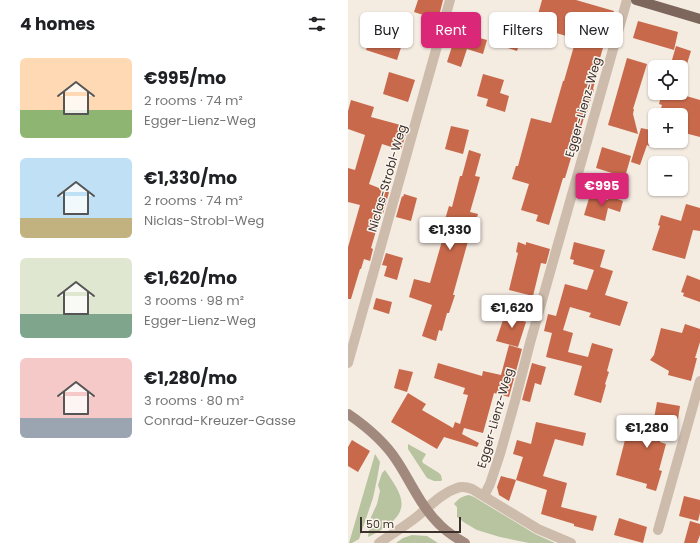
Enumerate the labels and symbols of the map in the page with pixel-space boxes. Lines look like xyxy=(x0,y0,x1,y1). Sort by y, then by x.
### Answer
street label: Egger-Lienz-Weg xyxy=(561,55,605,159)
street label: Niclas-Strobl-Weg xyxy=(364,122,410,234)
pin: €995 xyxy=(578,173,626,207)
pin: €1,330 xyxy=(417,217,483,251)
pin: €1,620 xyxy=(479,295,545,329)
street label: Egger-Lienz-Weg xyxy=(473,366,517,470)
pin: €1,280 xyxy=(614,415,680,449)
scale bar xyxy=(360,515,461,534)

